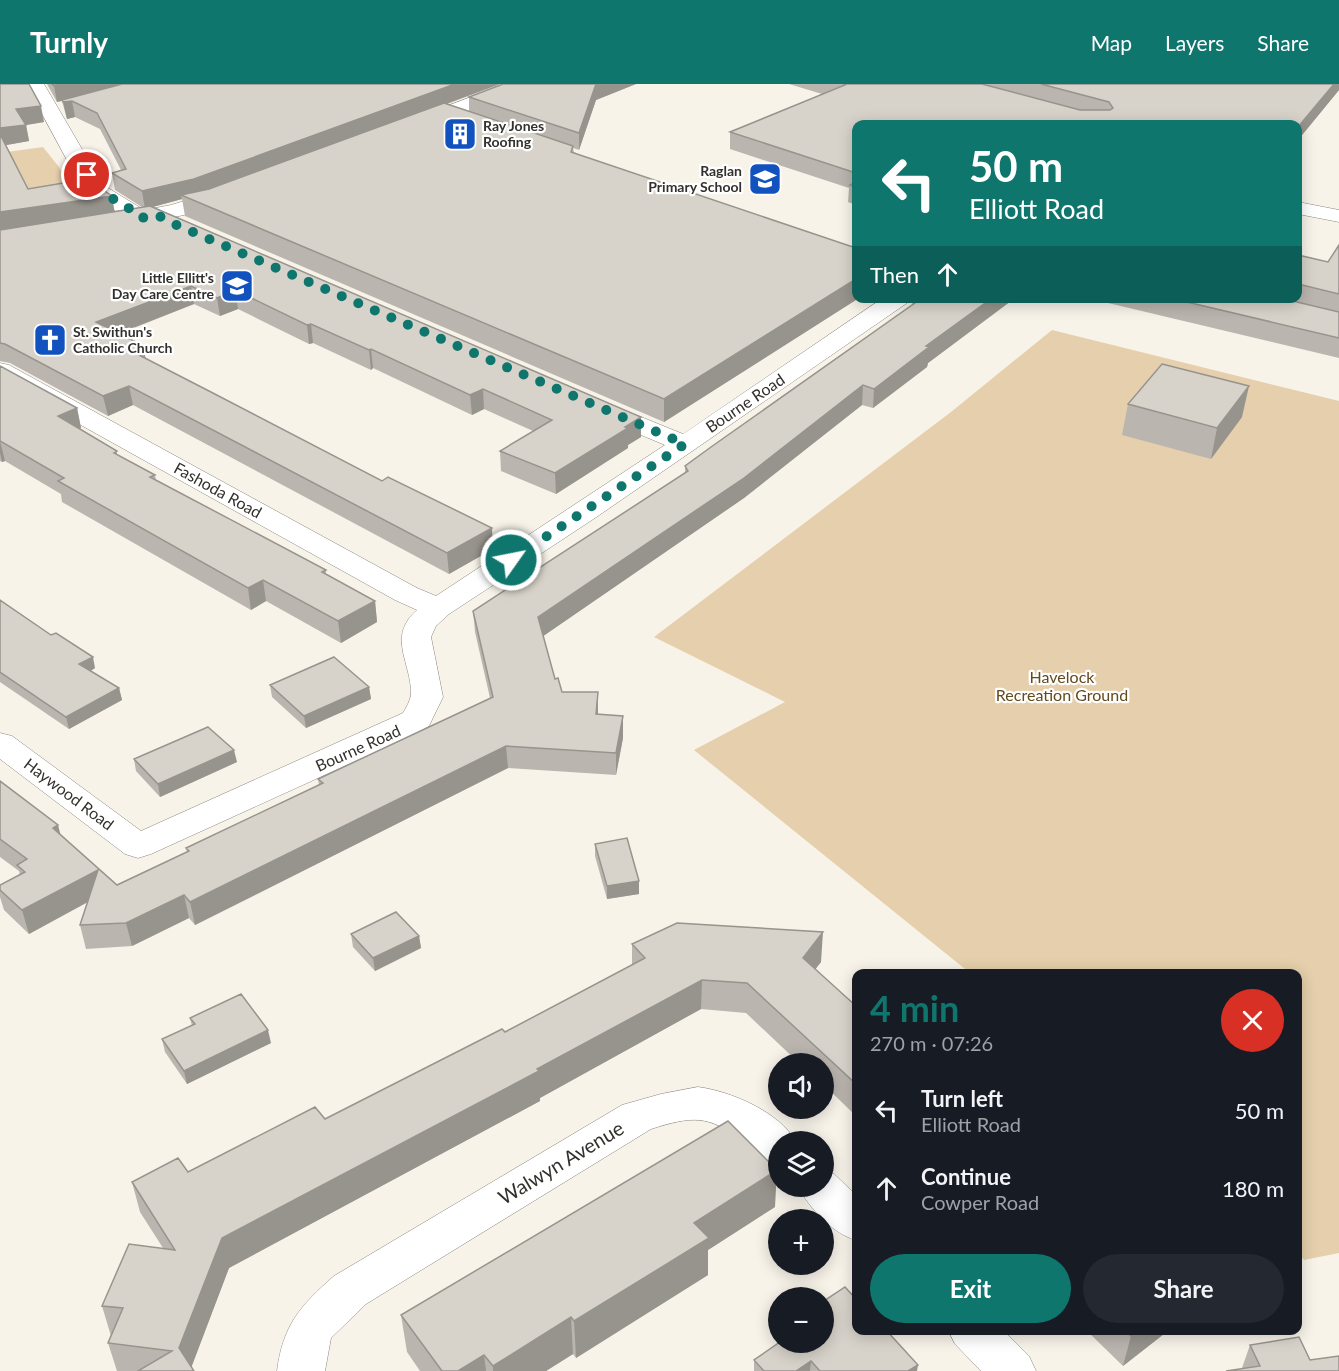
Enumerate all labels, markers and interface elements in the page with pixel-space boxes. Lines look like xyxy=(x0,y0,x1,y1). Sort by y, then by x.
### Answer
text: Turnly xyxy=(30,25,108,59)
text: Map xyxy=(1091,30,1132,55)
text: Layers xyxy=(1165,30,1224,55)
text: Share xyxy=(1257,30,1309,55)
building icon: Ray Jones Roofing xyxy=(442,116,478,152)
place label: Ray Jones Roofing xyxy=(483,117,544,150)
text: 50 m xyxy=(969,141,1063,191)
icon: left xyxy=(870,144,948,222)
pin xyxy=(61,149,112,200)
icon: arrive xyxy=(70,158,103,191)
school or university icon: Raglan Primary School xyxy=(747,161,783,197)
place label: Raglan Primary School xyxy=(648,162,742,195)
text: Elliott Road xyxy=(969,192,1104,225)
icon: ahead xyxy=(931,258,964,291)
text: Then xyxy=(870,261,919,288)
school or university icon: Little Ellitt's Day Care Centre xyxy=(219,268,255,304)
place label: Little Ellitt's Day Care Centre xyxy=(112,269,215,302)
church icon: St. Swithun's Catholic Church xyxy=(32,322,68,358)
place label: St. Swithun's Catholic Church xyxy=(73,323,172,356)
street label: Bourne Road xyxy=(702,369,788,436)
street label: Fashoda Road xyxy=(171,458,265,521)
position arrow xyxy=(479,528,543,592)
park label: Havelock Recreation Ground xyxy=(996,667,1128,704)
street label: Bourne Road xyxy=(312,720,403,775)
street label: Haywood Road xyxy=(21,754,118,833)
text: 4 min xyxy=(870,986,959,1030)
button: close xyxy=(1221,989,1284,1052)
text: 270 m · 07:26 xyxy=(870,1031,993,1055)
map controls xyxy=(768,1053,834,1353)
button: sound xyxy=(768,1053,834,1119)
text: Turn left xyxy=(921,1085,1003,1112)
icon: left xyxy=(870,1094,903,1127)
text: 50 m xyxy=(1235,1097,1284,1124)
text: Elliott Road xyxy=(921,1112,1021,1136)
street label: Walwyn Avenue xyxy=(493,1115,628,1209)
button: layers xyxy=(768,1131,834,1197)
text: Continue xyxy=(921,1163,1011,1190)
icon: ahead xyxy=(870,1172,903,1205)
text: 180 m xyxy=(1222,1175,1284,1202)
text: Cowper Road xyxy=(921,1190,1039,1214)
button: + xyxy=(768,1209,834,1275)
button: Exit xyxy=(870,1254,1071,1323)
button: Share xyxy=(1083,1254,1284,1323)
button: − xyxy=(768,1287,834,1353)

